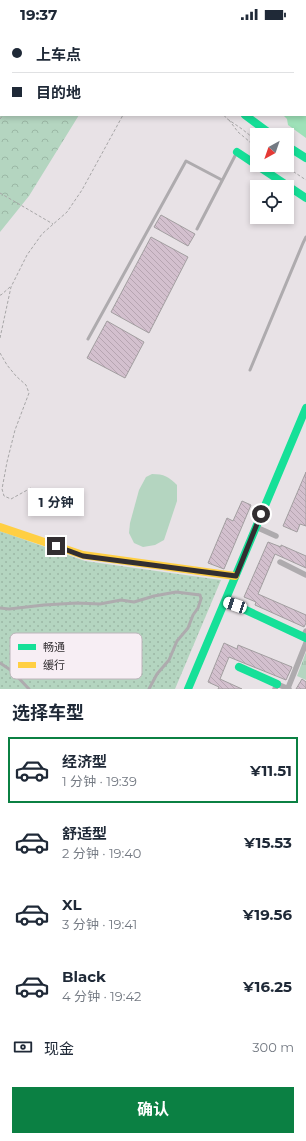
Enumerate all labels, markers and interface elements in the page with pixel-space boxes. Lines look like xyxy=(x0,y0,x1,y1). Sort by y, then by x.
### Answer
text: 19:37 xyxy=(20,5,57,24)
text: 上车点 xyxy=(36,45,81,64)
text: 目的地 xyxy=(36,83,81,102)
north arrow xyxy=(250,128,294,172)
map controls xyxy=(250,128,294,224)
button: locate xyxy=(250,180,294,224)
callout: 1 分钟 xyxy=(28,488,84,516)
text: 1 分钟 xyxy=(39,494,73,510)
route start xyxy=(252,505,270,523)
route end xyxy=(47,537,65,555)
car xyxy=(222,595,248,615)
legend xyxy=(10,633,142,679)
text: 畅通 xyxy=(43,640,65,654)
text: 缓行 xyxy=(43,658,65,672)
text: 选择车型 xyxy=(12,702,84,724)
icon: car xyxy=(14,752,50,788)
text: 经济型 xyxy=(62,752,107,771)
text: ¥11.51 xyxy=(250,761,292,780)
text: 1 分钟 · 19:39 xyxy=(62,773,137,789)
icon: car xyxy=(14,824,50,860)
text: 舒适型 xyxy=(62,824,107,843)
text: ¥15.53 xyxy=(244,833,292,852)
text: 2 分钟 · 19:40 xyxy=(62,845,141,861)
text: XL xyxy=(62,895,81,914)
icon: car xyxy=(14,896,50,932)
text: ¥19.56 xyxy=(243,905,292,924)
text: 3 分钟 · 19:41 xyxy=(62,916,137,932)
text: Black xyxy=(62,967,106,986)
icon: car xyxy=(14,968,50,1004)
text: ¥16.25 xyxy=(243,977,292,996)
text: 4 分钟 · 19:42 xyxy=(62,988,141,1004)
icon: cash xyxy=(12,1036,34,1058)
text: 现金 xyxy=(44,1039,74,1058)
text: 300 m xyxy=(252,1039,294,1055)
button: 确认 xyxy=(12,1087,294,1133)

